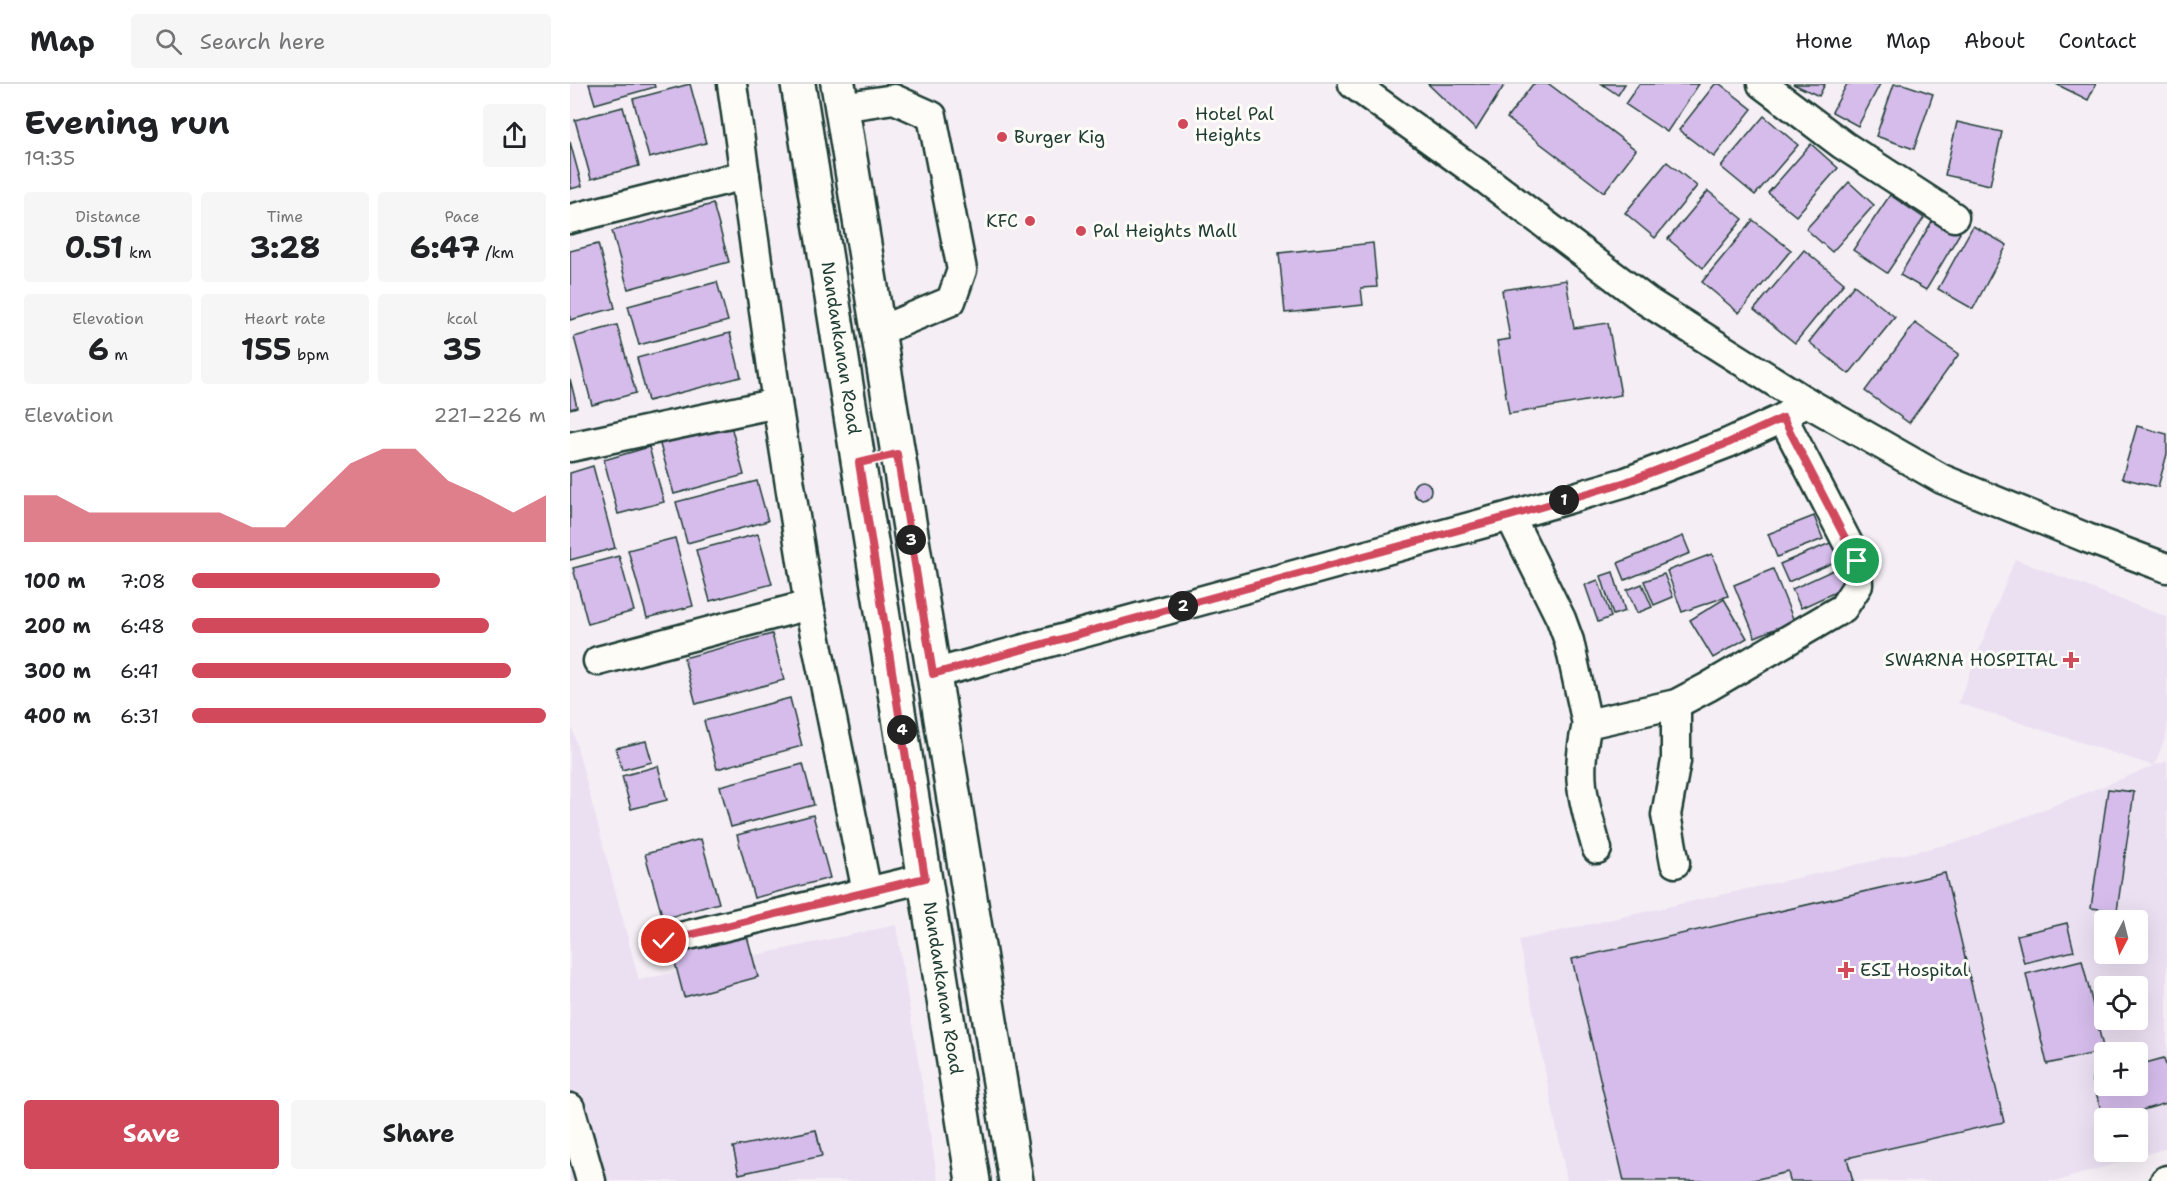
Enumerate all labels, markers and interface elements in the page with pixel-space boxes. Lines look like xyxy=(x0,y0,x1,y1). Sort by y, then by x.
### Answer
search box xyxy=(131,14,551,68)
text: Map xyxy=(30,22,95,60)
icon: search xyxy=(152,25,185,58)
text: Search here xyxy=(200,27,325,56)
text: Home xyxy=(1795,27,1853,55)
text: Map xyxy=(1886,27,1931,55)
text: About xyxy=(1964,27,2025,55)
text: Contact xyxy=(2058,27,2137,55)
text: Evening run xyxy=(24,100,230,145)
place label: Hotel Pal Heights xyxy=(1195,102,1274,147)
button: share xyxy=(483,104,546,167)
marker: Hotel Pal Heights xyxy=(1176,117,1190,131)
place label: Burger Kig xyxy=(1014,125,1105,149)
marker: Burger Kig xyxy=(995,130,1009,144)
text: 19:35 xyxy=(24,145,75,171)
text: Distance xyxy=(75,206,141,227)
text: Time xyxy=(267,206,303,227)
text: Pace xyxy=(444,206,480,227)
place label: KFC xyxy=(986,209,1018,233)
marker: KFC xyxy=(1023,214,1037,228)
place label: Pal Heights Mall xyxy=(1093,219,1238,243)
marker: Pal Heights Mall xyxy=(1074,224,1088,238)
text: 0.51 xyxy=(64,227,123,268)
text: 3:28 xyxy=(250,227,320,268)
text: 6:47 xyxy=(410,227,480,268)
text: km xyxy=(123,242,152,263)
text: /km xyxy=(480,242,514,263)
street label: Nandankanan Road xyxy=(815,260,867,436)
text: Elevation xyxy=(72,308,144,329)
text: Heart rate xyxy=(244,308,326,329)
text: kcal xyxy=(446,308,478,329)
text: 6 xyxy=(88,329,109,370)
text: 155 xyxy=(241,329,292,370)
text: 35 xyxy=(442,329,482,370)
text: m xyxy=(109,344,128,365)
text: bpm xyxy=(292,344,329,365)
text: Elevation xyxy=(24,402,114,428)
text: 221–226 m xyxy=(433,402,546,428)
pin: 1 xyxy=(1549,485,1579,515)
text: 1 xyxy=(1560,489,1568,510)
pin: 3 xyxy=(896,525,926,555)
text: 3 xyxy=(905,529,917,550)
pin xyxy=(1831,535,1882,586)
icon: arrive xyxy=(1840,544,1873,577)
text: 100 m xyxy=(24,568,86,594)
text: 7:08 xyxy=(120,568,166,594)
pin: 2 xyxy=(1168,591,1198,621)
text: 2 xyxy=(1177,595,1189,616)
text: 200 m xyxy=(24,613,91,639)
text: 6:48 xyxy=(120,613,165,639)
place label: SWARNA HOSPITAL xyxy=(1885,648,2058,672)
marker: SWARNA HOSPITAL xyxy=(2062,651,2080,669)
text: 300 m xyxy=(24,658,91,684)
text: 6:41 xyxy=(120,658,159,684)
text: 400 m xyxy=(24,703,91,729)
text: 6:31 xyxy=(120,703,159,729)
pin: 4 xyxy=(887,715,917,745)
text: 4 xyxy=(896,719,908,740)
street label: Nandankanan Road xyxy=(917,900,969,1076)
north arrow xyxy=(2094,910,2148,964)
map controls xyxy=(2094,910,2148,1162)
pin xyxy=(638,915,689,966)
icon: check xyxy=(647,924,680,957)
place label: ESI Hospital xyxy=(1860,958,1969,982)
marker: ESI Hospital xyxy=(1837,961,1855,979)
button: locate xyxy=(2094,976,2148,1030)
button: + xyxy=(2094,1042,2148,1096)
button: Save xyxy=(24,1100,279,1169)
button: Share xyxy=(291,1100,546,1169)
button: − xyxy=(2094,1108,2148,1162)

